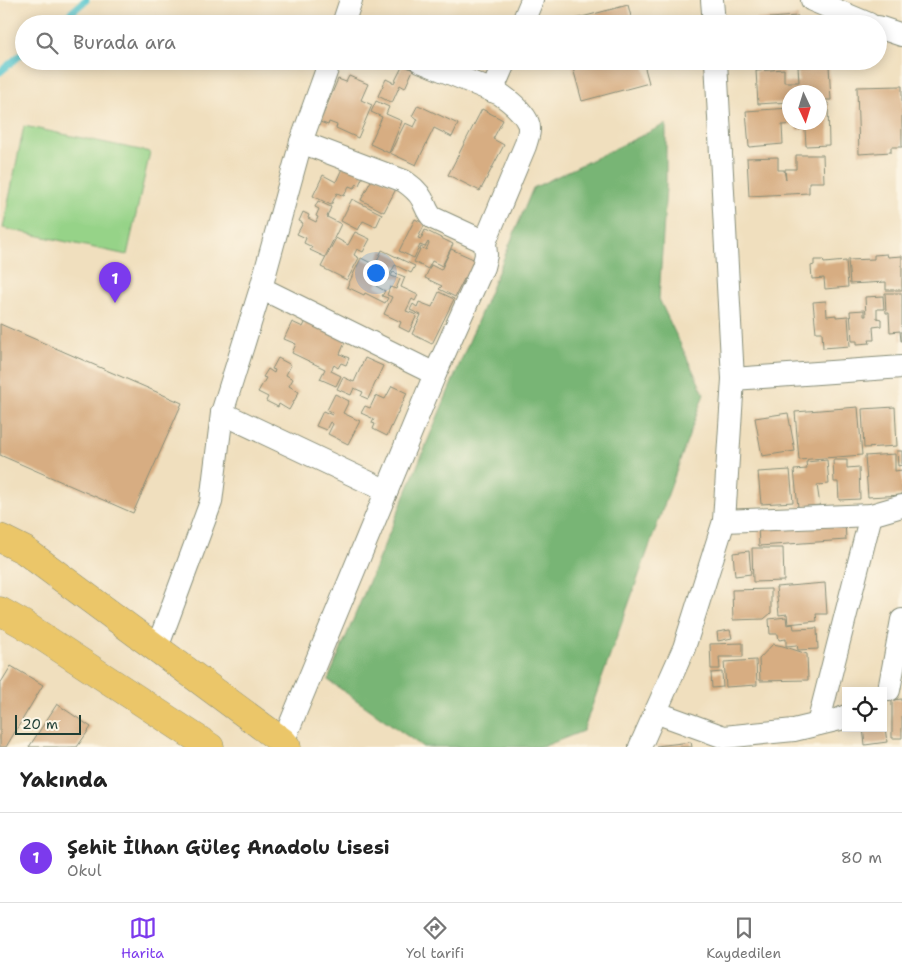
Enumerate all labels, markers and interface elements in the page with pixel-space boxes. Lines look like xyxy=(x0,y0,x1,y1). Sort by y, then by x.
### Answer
search box xyxy=(15,15,887,70)
icon: search xyxy=(33,29,61,57)
text: Burada ara xyxy=(73,30,176,55)
north arrow xyxy=(782,85,827,130)
your location xyxy=(363,260,389,286)
pin: 1 xyxy=(99,262,131,303)
map controls xyxy=(842,687,887,732)
button: locate xyxy=(842,687,887,732)
scale bar xyxy=(15,712,81,735)
text: 20 m xyxy=(22,715,58,733)
text: Yakında xyxy=(20,766,107,794)
text: Şehit İlhan Güleç Anadolu Lisesi xyxy=(67,835,390,860)
text: 1 xyxy=(32,847,40,868)
text: 80 m xyxy=(841,847,882,868)
text: Okul xyxy=(67,860,101,881)
tab: Harita xyxy=(121,914,164,962)
tab: Yol tarifi xyxy=(406,914,464,962)
tab: Kaydedilen xyxy=(706,914,781,962)

